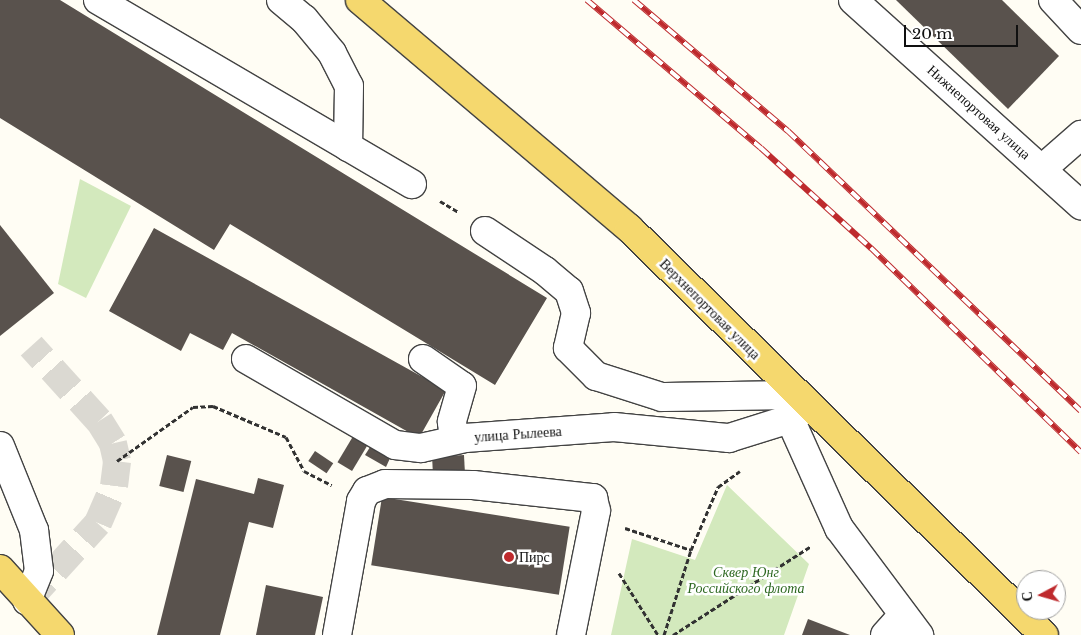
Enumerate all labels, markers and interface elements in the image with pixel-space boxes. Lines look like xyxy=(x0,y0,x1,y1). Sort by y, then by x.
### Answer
scale bar xyxy=(906,15,1020,47)
text: 20 m xyxy=(912,24,952,43)
street label: Нижнепортовая улица xyxy=(924,61,1034,163)
street label: Верхнепортовая улица xyxy=(656,255,764,363)
street label: улица Рылеева xyxy=(474,423,562,445)
place label: Пирс xyxy=(519,549,550,565)
marker: Пирс xyxy=(503,551,515,563)
park label: Сквер Юнг Российского флота xyxy=(687,564,805,596)
north arrow xyxy=(1016,570,1066,620)
text: С xyxy=(1018,590,1037,602)

